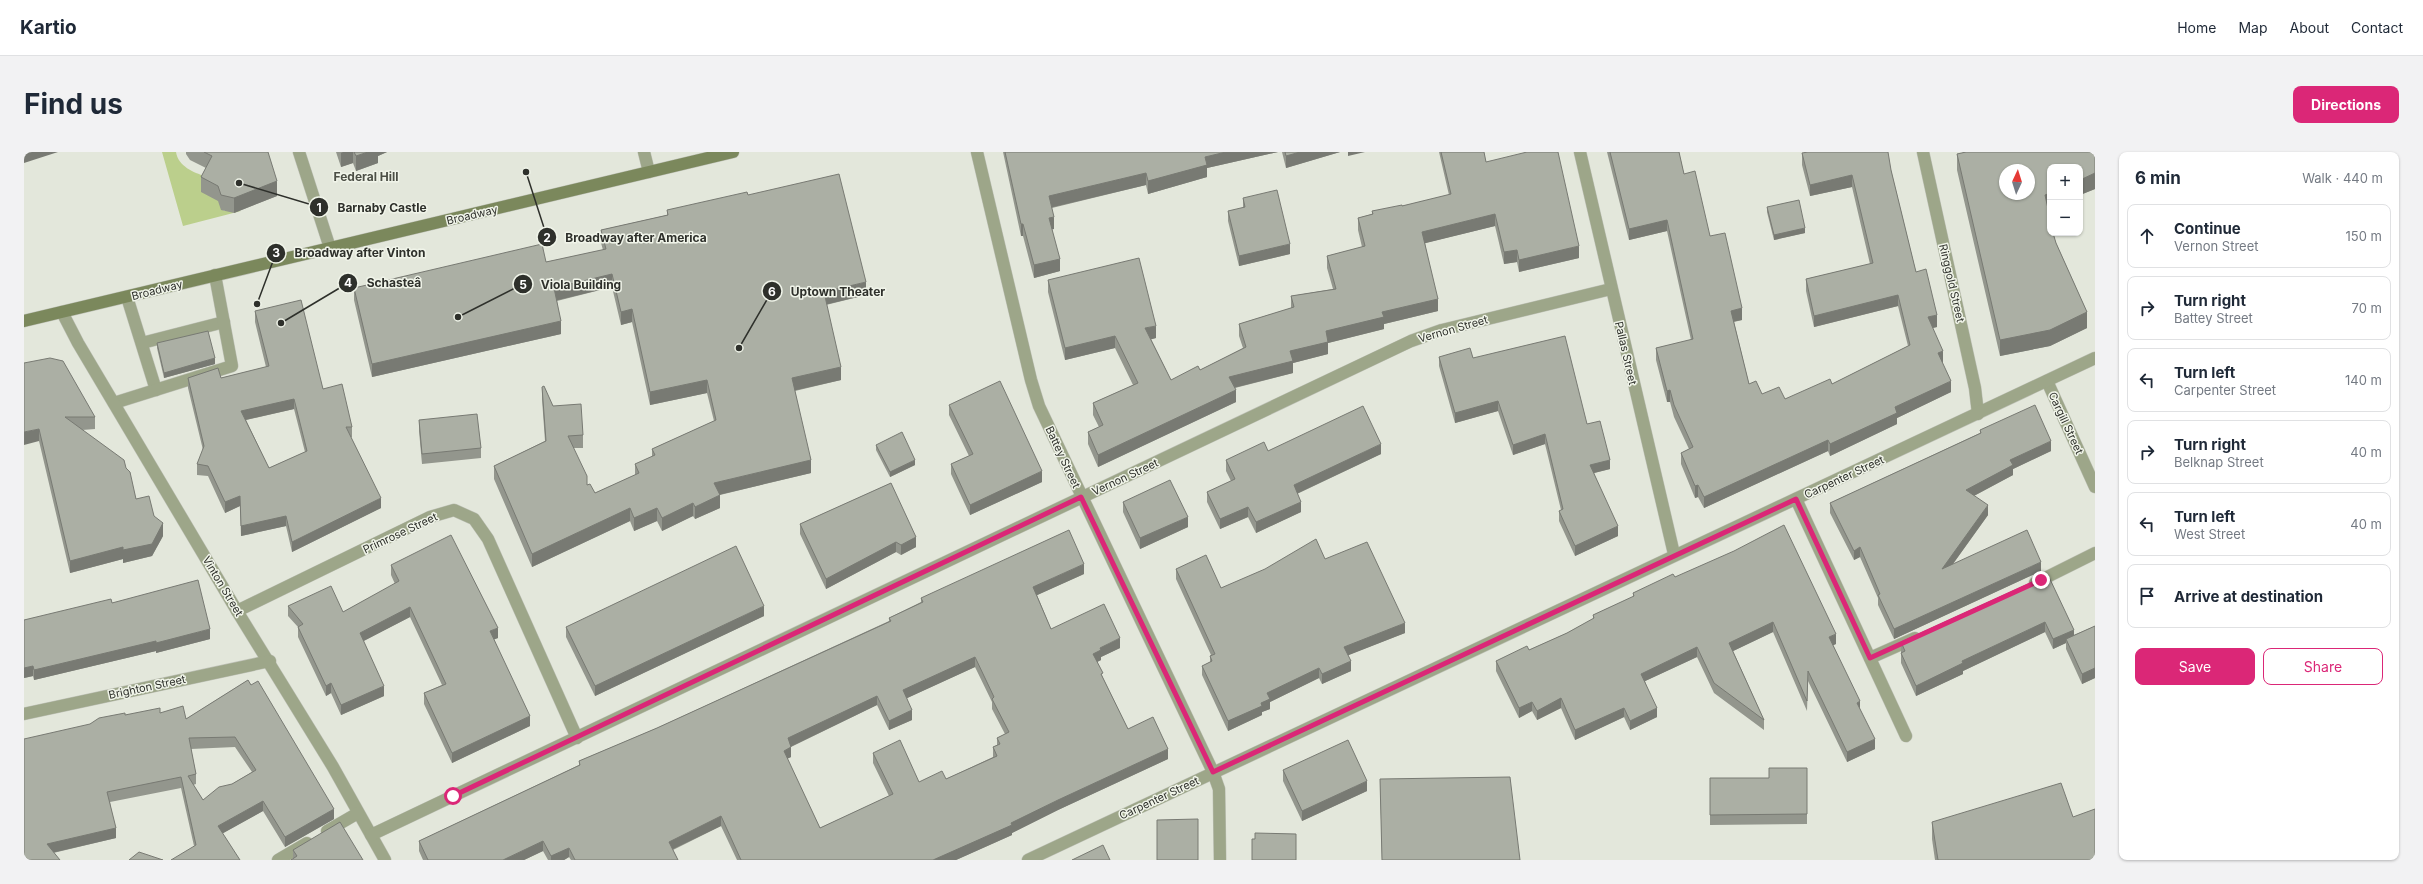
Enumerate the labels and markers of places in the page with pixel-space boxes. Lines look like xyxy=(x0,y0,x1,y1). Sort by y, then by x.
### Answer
callout: Barnaby Castle xyxy=(309,195,434,219)
callout: Broadway after America xyxy=(537,225,714,249)
callout: Broadway after Vinton xyxy=(266,241,433,265)
callout: Schasteâ xyxy=(338,271,429,295)
callout: Viola Building xyxy=(513,272,629,296)
callout: Uptown Theater xyxy=(762,279,893,303)

